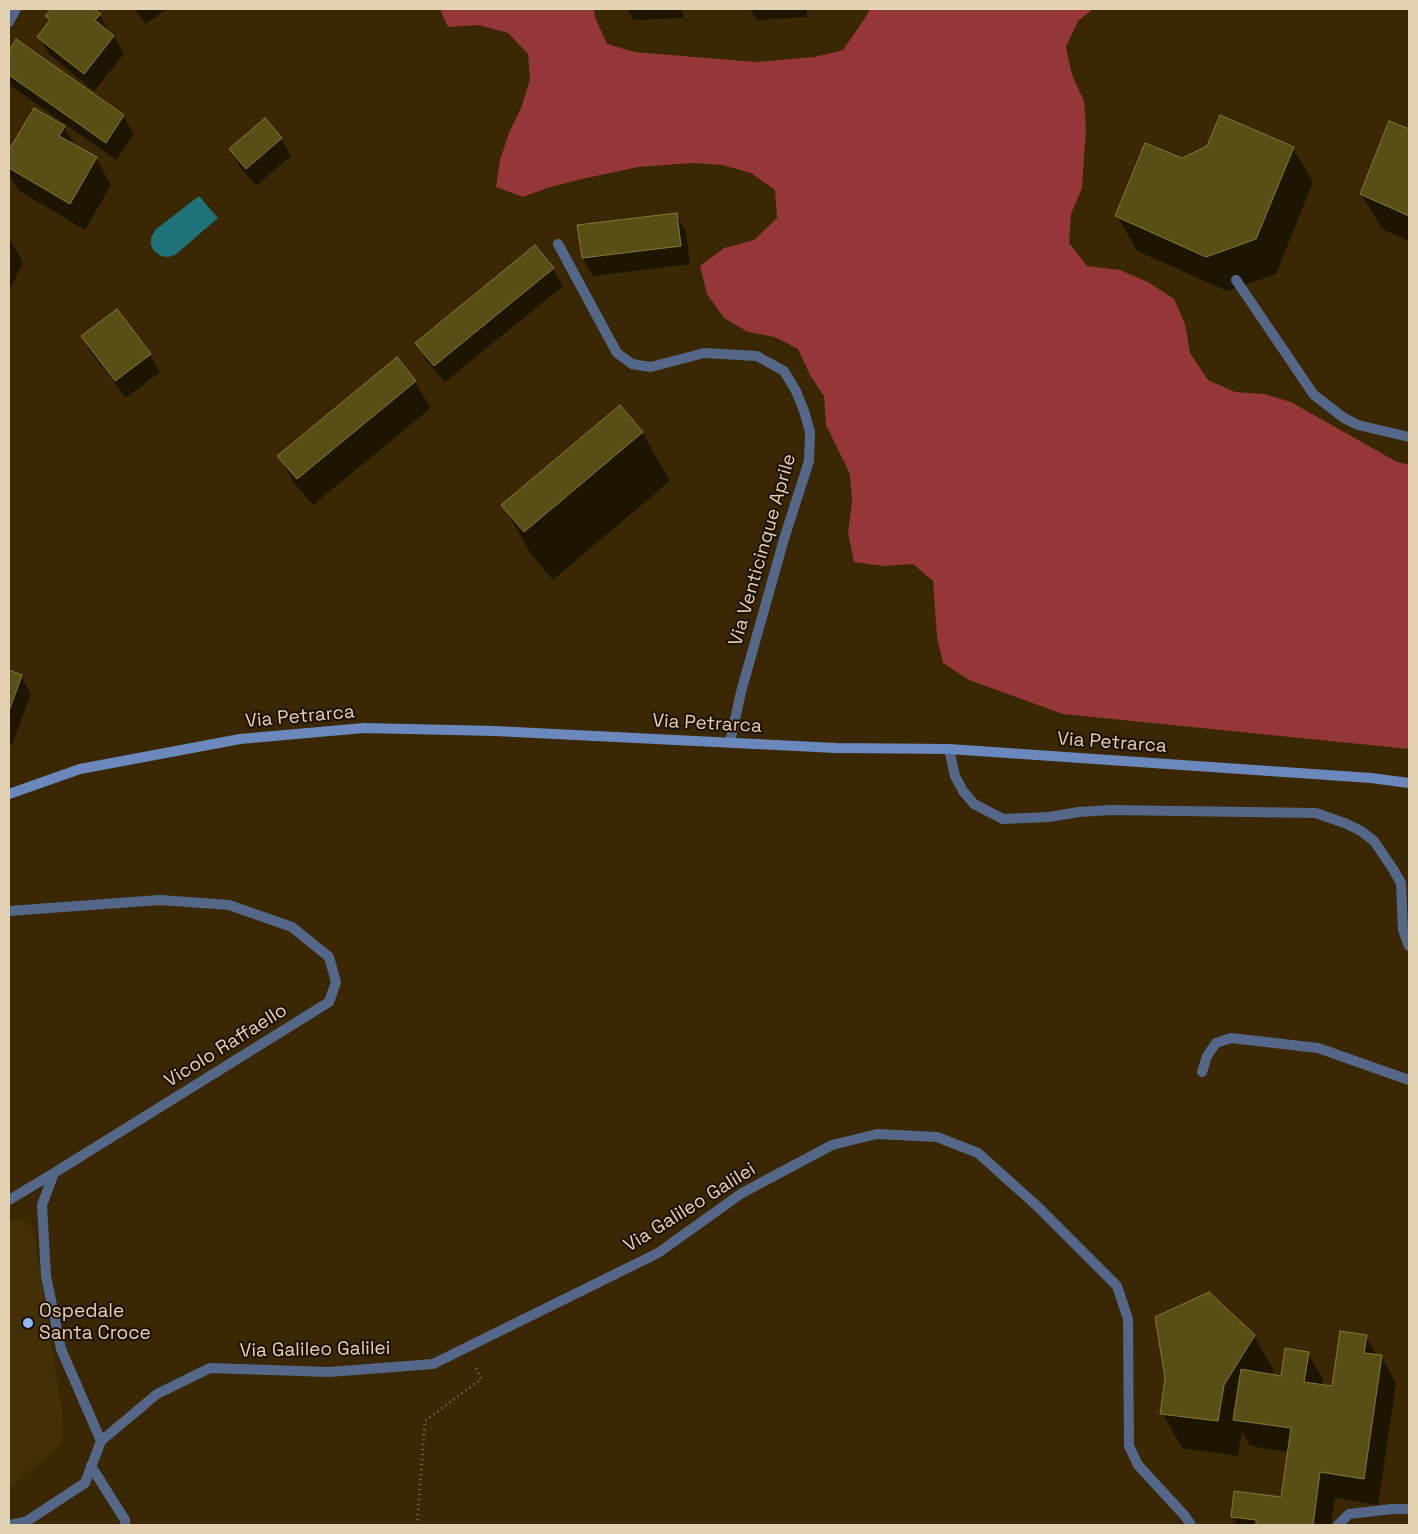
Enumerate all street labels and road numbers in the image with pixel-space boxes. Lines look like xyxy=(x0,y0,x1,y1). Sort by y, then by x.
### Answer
street label: Via Venticinque Aprile xyxy=(725,451,801,649)
street label: Via Petrarca xyxy=(244,701,356,733)
street label: Via Petrarca xyxy=(652,710,762,738)
street label: Via Petrarca xyxy=(1056,728,1168,758)
street label: Vicolo Raffaello xyxy=(160,999,292,1093)
street label: Via Galileo Galilei xyxy=(620,1158,760,1258)
street label: Via Galileo Galilei xyxy=(239,1337,391,1363)

